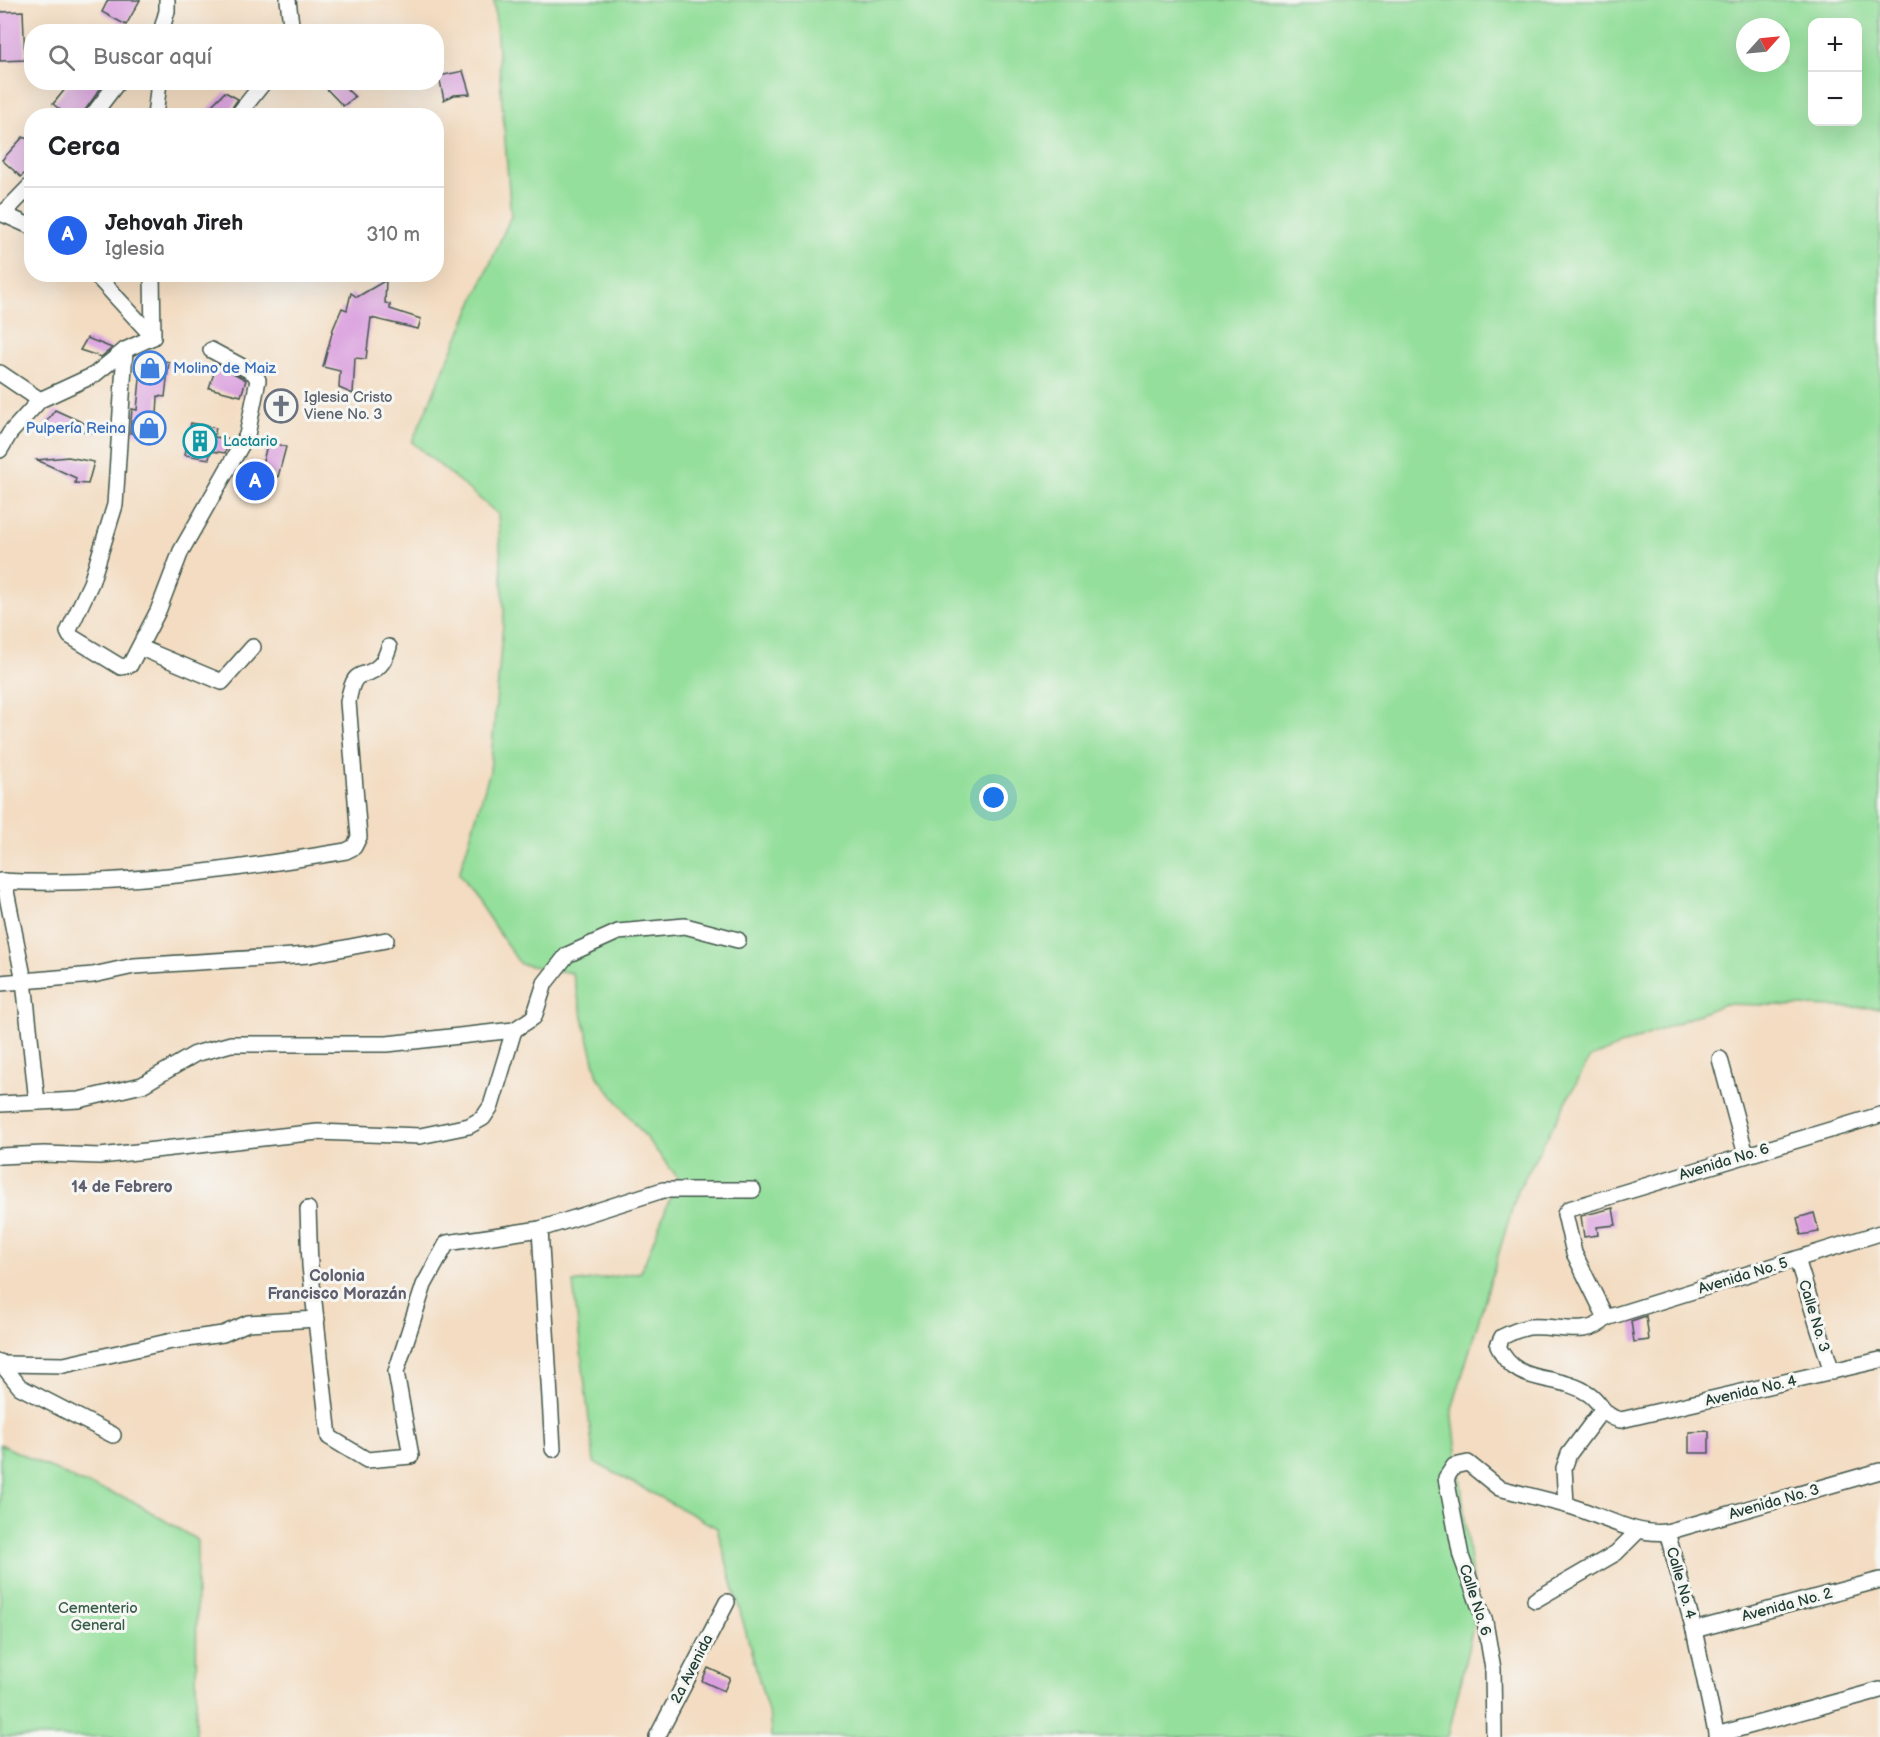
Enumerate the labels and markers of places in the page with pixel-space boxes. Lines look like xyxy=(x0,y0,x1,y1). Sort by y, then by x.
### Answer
shop icon: Molino de Maiz xyxy=(132,350,168,386)
place label: Molino de Maiz xyxy=(173,359,277,378)
church icon: Iglesia Cristo Viene No. 3 xyxy=(263,388,299,424)
place label: Iglesia Cristo Viene No. 3 xyxy=(304,388,393,424)
shop icon: Pulpería Reina xyxy=(131,410,167,446)
place label: Pulpería Reina xyxy=(26,419,126,438)
building icon: Lactario xyxy=(182,423,218,459)
place label: Lactario xyxy=(223,432,278,451)
pin: A xyxy=(236,458,274,504)

